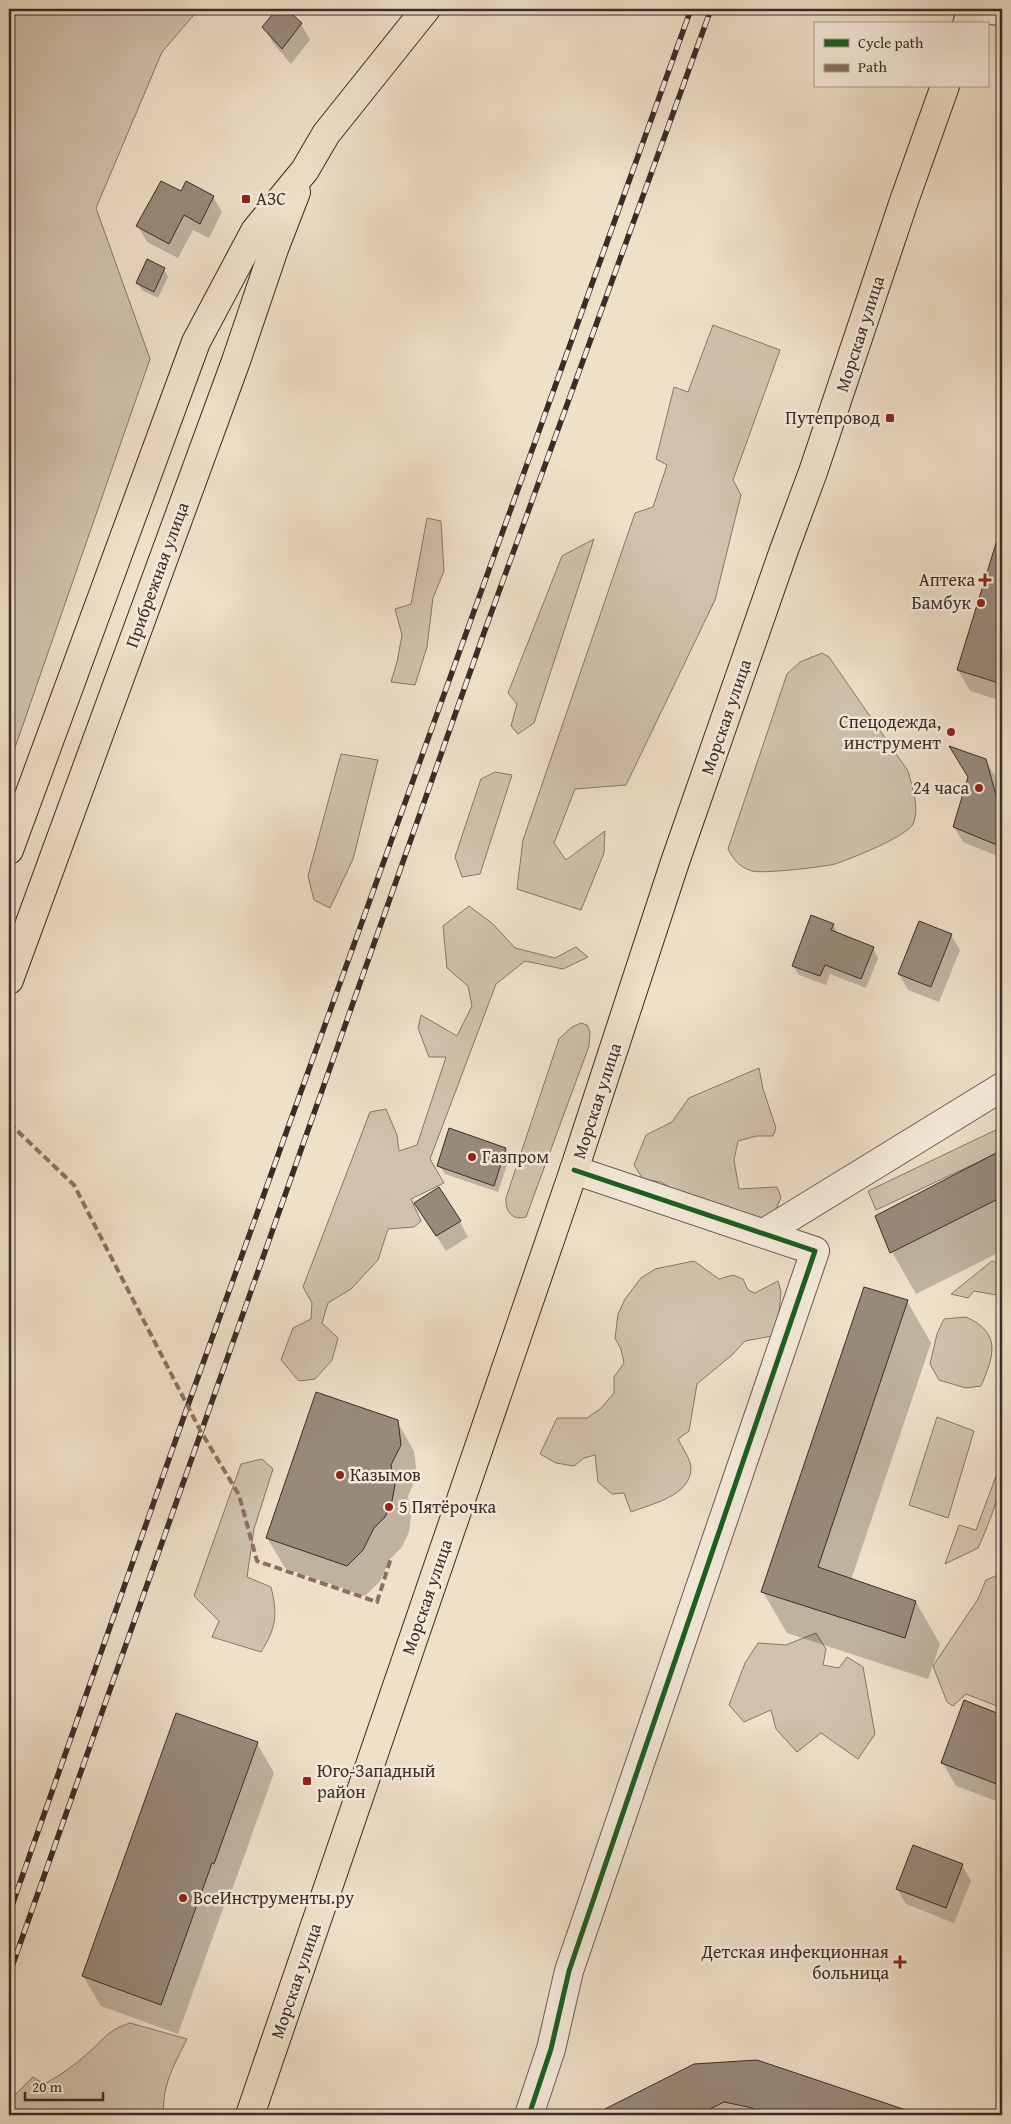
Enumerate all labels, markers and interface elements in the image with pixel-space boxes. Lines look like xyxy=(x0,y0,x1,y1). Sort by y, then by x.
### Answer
legend xyxy=(814,22,988,88)
text: Cycle path xyxy=(858,32,924,53)
text: Path xyxy=(858,56,887,77)
place label: АЗС xyxy=(256,185,286,212)
marker: АЗС xyxy=(240,193,252,205)
street label: Морская улица xyxy=(828,272,891,395)
place label: Путепровод xyxy=(785,404,880,431)
marker: Путепровод xyxy=(884,412,896,424)
street label: Прибрежная улица xyxy=(118,498,196,651)
place label: Аптека xyxy=(919,566,975,593)
marker: Аптека xyxy=(979,574,991,586)
place label: Бамбук xyxy=(912,589,972,616)
marker: Бамбук xyxy=(975,597,987,609)
street label: Морская улица xyxy=(693,655,758,778)
place label: Спецодежда, инструмент xyxy=(839,708,941,756)
marker: Спецодежда, инструмент xyxy=(945,726,957,738)
place label: 24 часа xyxy=(913,774,969,801)
marker: 24 часа xyxy=(973,782,985,794)
street label: Морская улица xyxy=(565,1039,628,1162)
place label: Газпром xyxy=(482,1143,549,1170)
marker: Газпром xyxy=(466,1151,478,1163)
place label: Казымов xyxy=(350,1461,421,1488)
marker: Казымов xyxy=(334,1469,346,1481)
place label: 5 Пятёрочка xyxy=(399,1493,496,1520)
marker: 5 Пятёрочка xyxy=(383,1501,395,1513)
street label: Морская улица xyxy=(394,1535,459,1658)
place label: Юго-Западный район xyxy=(317,1757,436,1805)
marker: Юго-Западный район xyxy=(301,1775,313,1787)
place label: ВсеИнструменты.ру xyxy=(193,1884,354,1911)
marker: ВсеИнструменты.ру xyxy=(177,1892,189,1904)
street label: Морская улица xyxy=(263,1919,328,2042)
place label: Детская инфекционная больница xyxy=(701,1938,889,1986)
marker: Детская инфекционная больница xyxy=(893,1955,907,1969)
scale bar xyxy=(25,2069,102,2101)
text: 20 m xyxy=(32,2076,63,2097)

